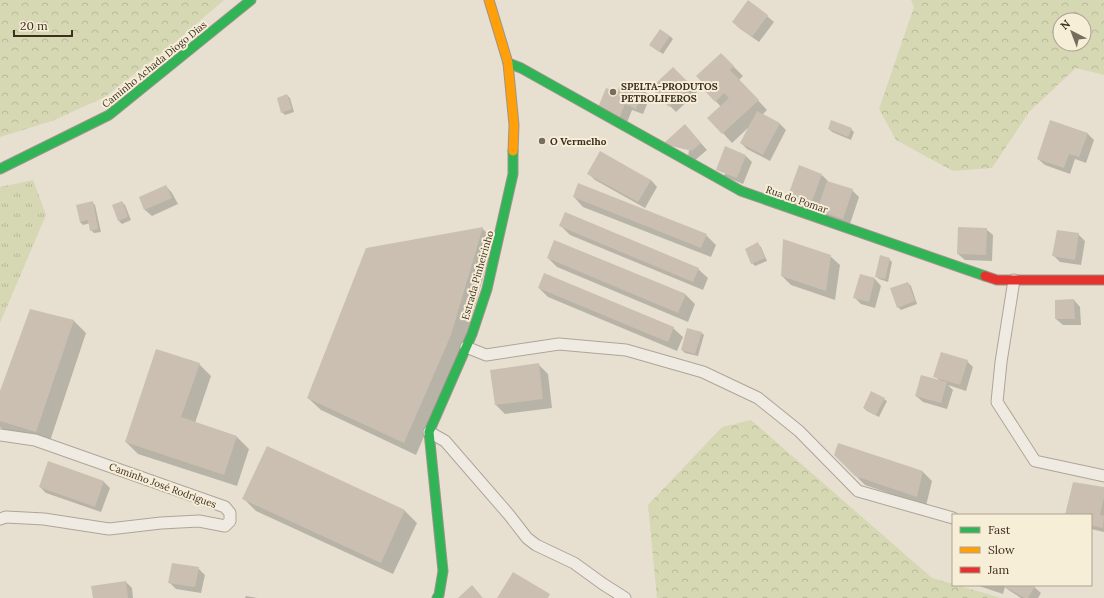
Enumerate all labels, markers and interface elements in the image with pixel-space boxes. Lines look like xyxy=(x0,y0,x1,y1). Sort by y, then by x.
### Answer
scale bar xyxy=(14,12,72,38)
north arrow xyxy=(1052,12,1092,52)
text: N xyxy=(1057,16,1074,33)
text: 20 m xyxy=(20,18,48,33)
street label: Caminho Achada Diogo Dias xyxy=(99,18,210,111)
place label: SPELTA-PRODUTOS PETROLIFEROS xyxy=(621,80,718,105)
marker: SPELTA-PRODUTOS PETROLIFEROS xyxy=(608,87,618,97)
place label: O Vermelho xyxy=(550,135,607,148)
marker: O Vermelho xyxy=(537,136,547,146)
street label: Rua do Pomar xyxy=(764,183,830,216)
street label: Estrada Pinheirinho xyxy=(459,229,496,321)
street label: Caminho José Rodrigues xyxy=(107,460,219,511)
legend xyxy=(952,514,1092,586)
text: Fast xyxy=(988,522,1011,537)
text: Slow xyxy=(988,542,1015,557)
text: Jam xyxy=(987,562,1009,577)

